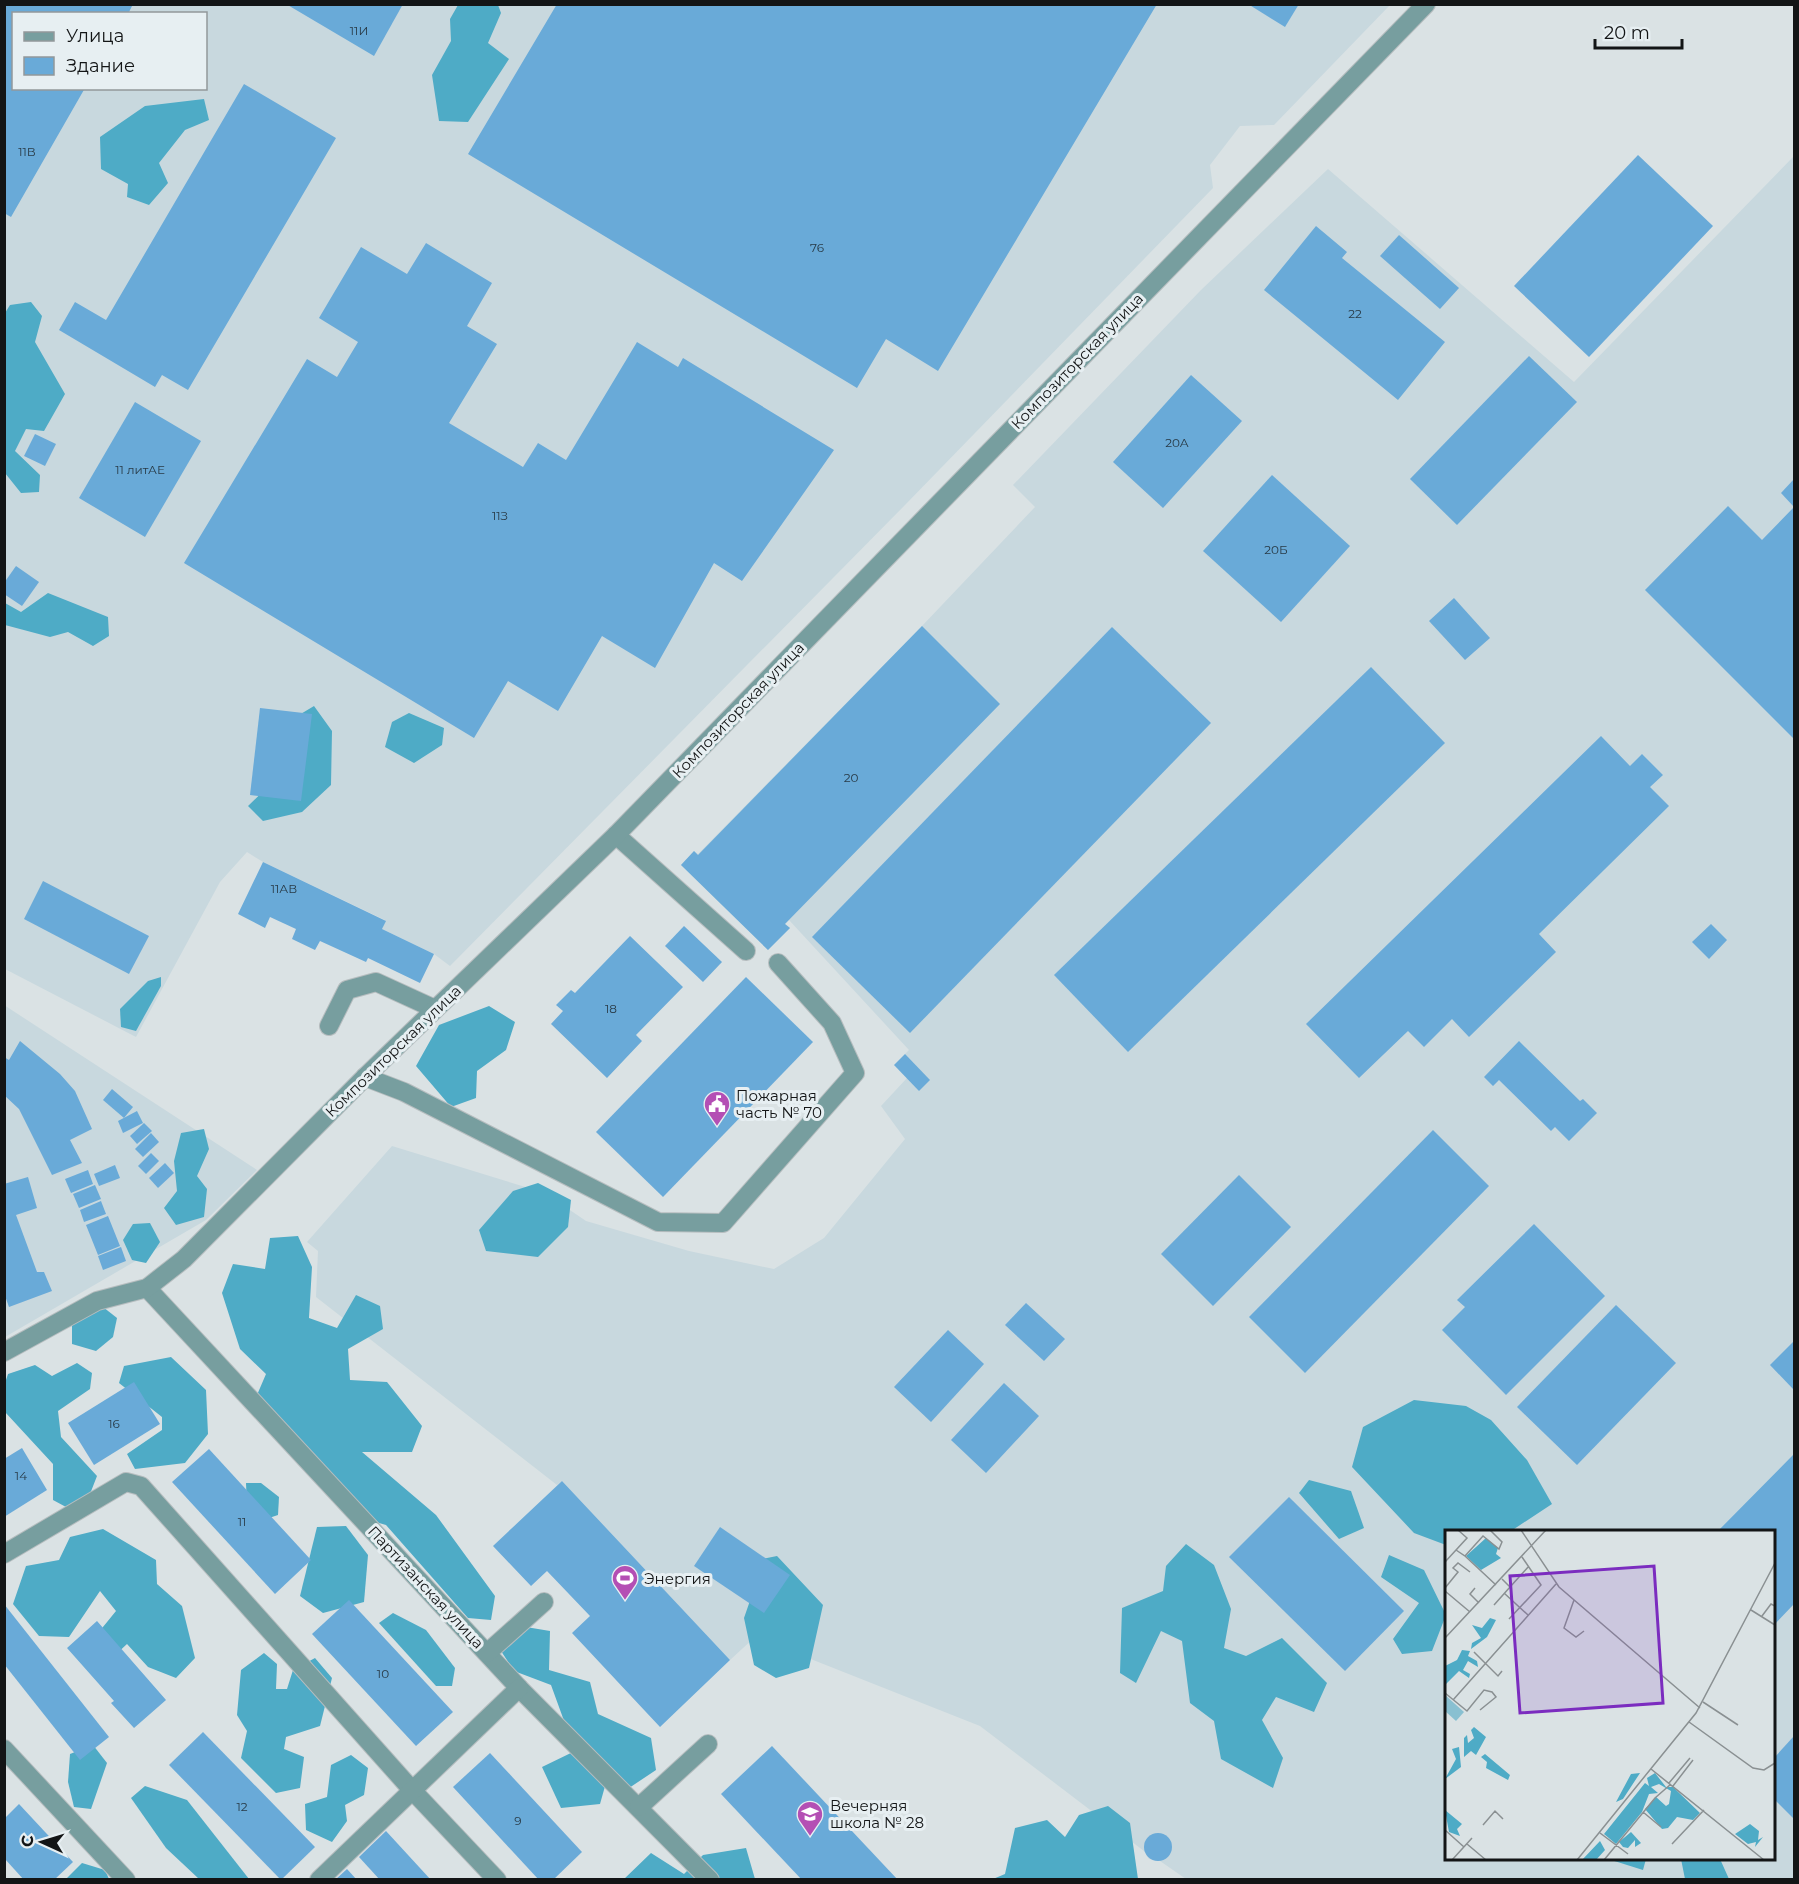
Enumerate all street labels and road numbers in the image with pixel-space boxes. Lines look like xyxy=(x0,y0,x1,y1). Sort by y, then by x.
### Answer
street label: Композиторская улица xyxy=(1007,289,1147,433)
street label: Композиторская улица xyxy=(668,638,808,782)
street label: Композиторская улица xyxy=(321,981,465,1121)
street label: Партизанская улица xyxy=(364,1522,488,1652)

